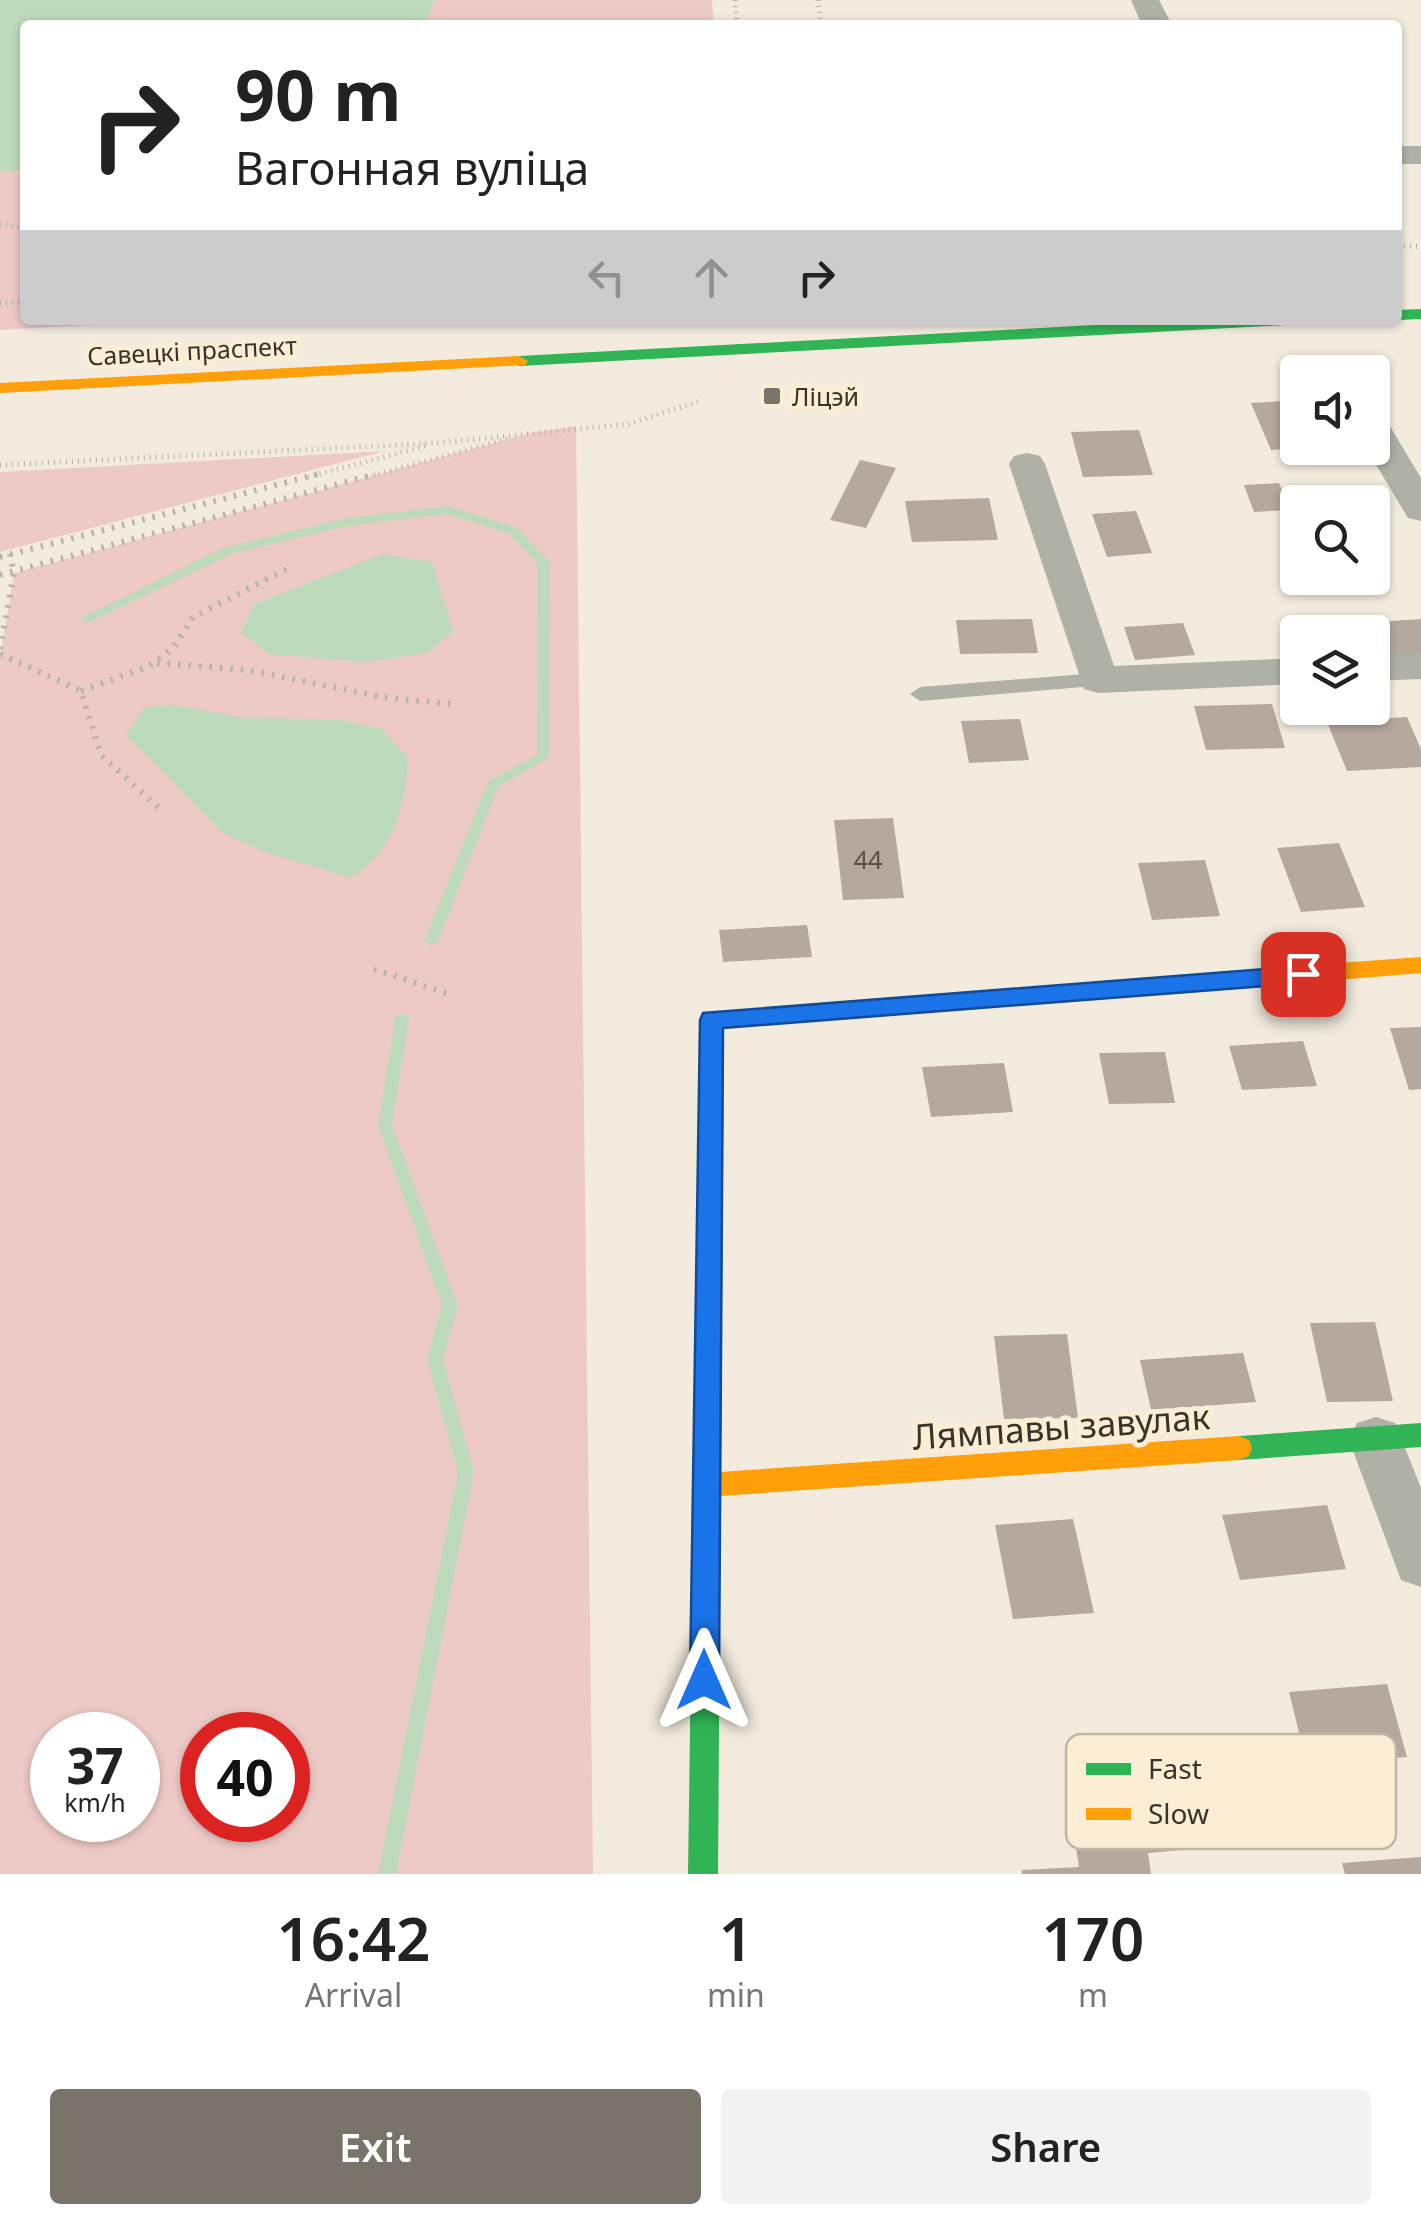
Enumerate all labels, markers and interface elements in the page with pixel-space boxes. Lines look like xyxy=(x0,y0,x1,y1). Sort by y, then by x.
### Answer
text: 90 m xyxy=(235,46,402,142)
icon: right xyxy=(70,60,200,190)
text: Вагонная вуліца xyxy=(235,137,589,198)
icon: left xyxy=(579,250,634,305)
icon: ahead xyxy=(684,250,739,305)
icon: right xyxy=(789,250,844,305)
street label: Савецкі праспект xyxy=(86,328,298,372)
map controls xyxy=(1280,355,1390,725)
button: sound xyxy=(1280,355,1390,465)
place label: Ліцэй xyxy=(792,379,859,413)
marker: Ліцэй xyxy=(761,385,783,407)
button: search xyxy=(1280,485,1390,595)
button: layers xyxy=(1280,615,1390,725)
house number: 44 xyxy=(854,842,882,876)
pin xyxy=(1261,932,1346,1017)
icon: arrive xyxy=(1276,947,1331,1002)
street label: Лямпавы завулак xyxy=(911,1392,1212,1460)
position arrow xyxy=(652,1628,756,1732)
speed limit sign: 40 xyxy=(180,1712,310,1842)
text: 37 xyxy=(66,1731,124,1799)
legend xyxy=(1066,1734,1396,1849)
text: Fast xyxy=(1148,1749,1202,1787)
text: km/h xyxy=(64,1785,126,1819)
text: Slow xyxy=(1148,1794,1209,1832)
text: 16:42 xyxy=(277,1897,430,1979)
text: 1 xyxy=(719,1897,753,1979)
text: 170 xyxy=(1041,1897,1144,1979)
text: Arrival xyxy=(305,1973,402,2016)
text: min xyxy=(707,1973,765,2016)
text: m xyxy=(1078,1973,1108,2016)
button: Exit xyxy=(50,2089,701,2204)
button: Share xyxy=(721,2089,1371,2204)

